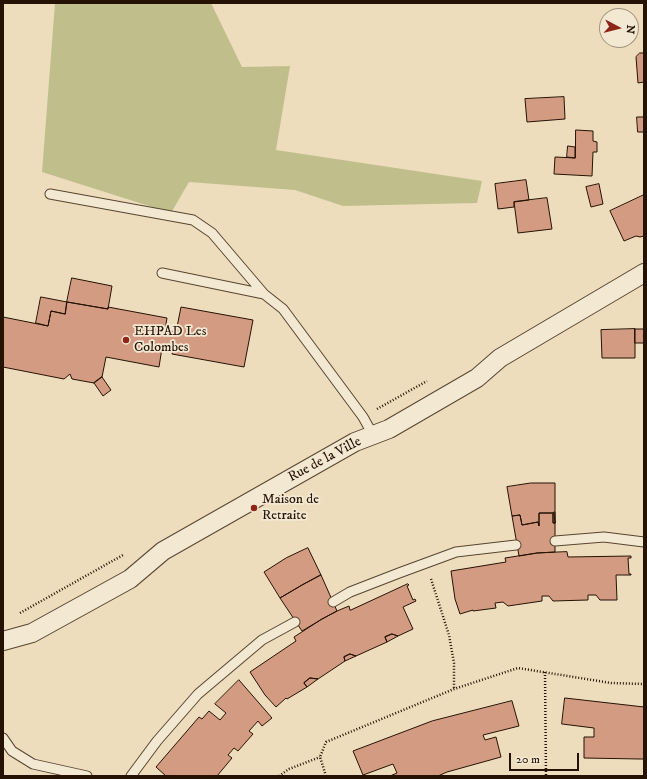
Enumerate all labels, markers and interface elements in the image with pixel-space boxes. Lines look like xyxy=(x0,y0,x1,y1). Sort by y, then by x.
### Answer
north arrow xyxy=(599,8,639,48)
text: N xyxy=(622,24,637,35)
place label: EHPAD Les Colombes xyxy=(134,324,206,356)
marker: EHPAD Les Colombes xyxy=(121,335,131,345)
street label: Rue de la Ville xyxy=(286,434,364,486)
place label: Maison de Retraite xyxy=(262,492,319,524)
marker: Maison de Retraite xyxy=(249,503,259,513)
scale bar xyxy=(511,745,581,771)
text: 20 m xyxy=(516,752,540,767)

